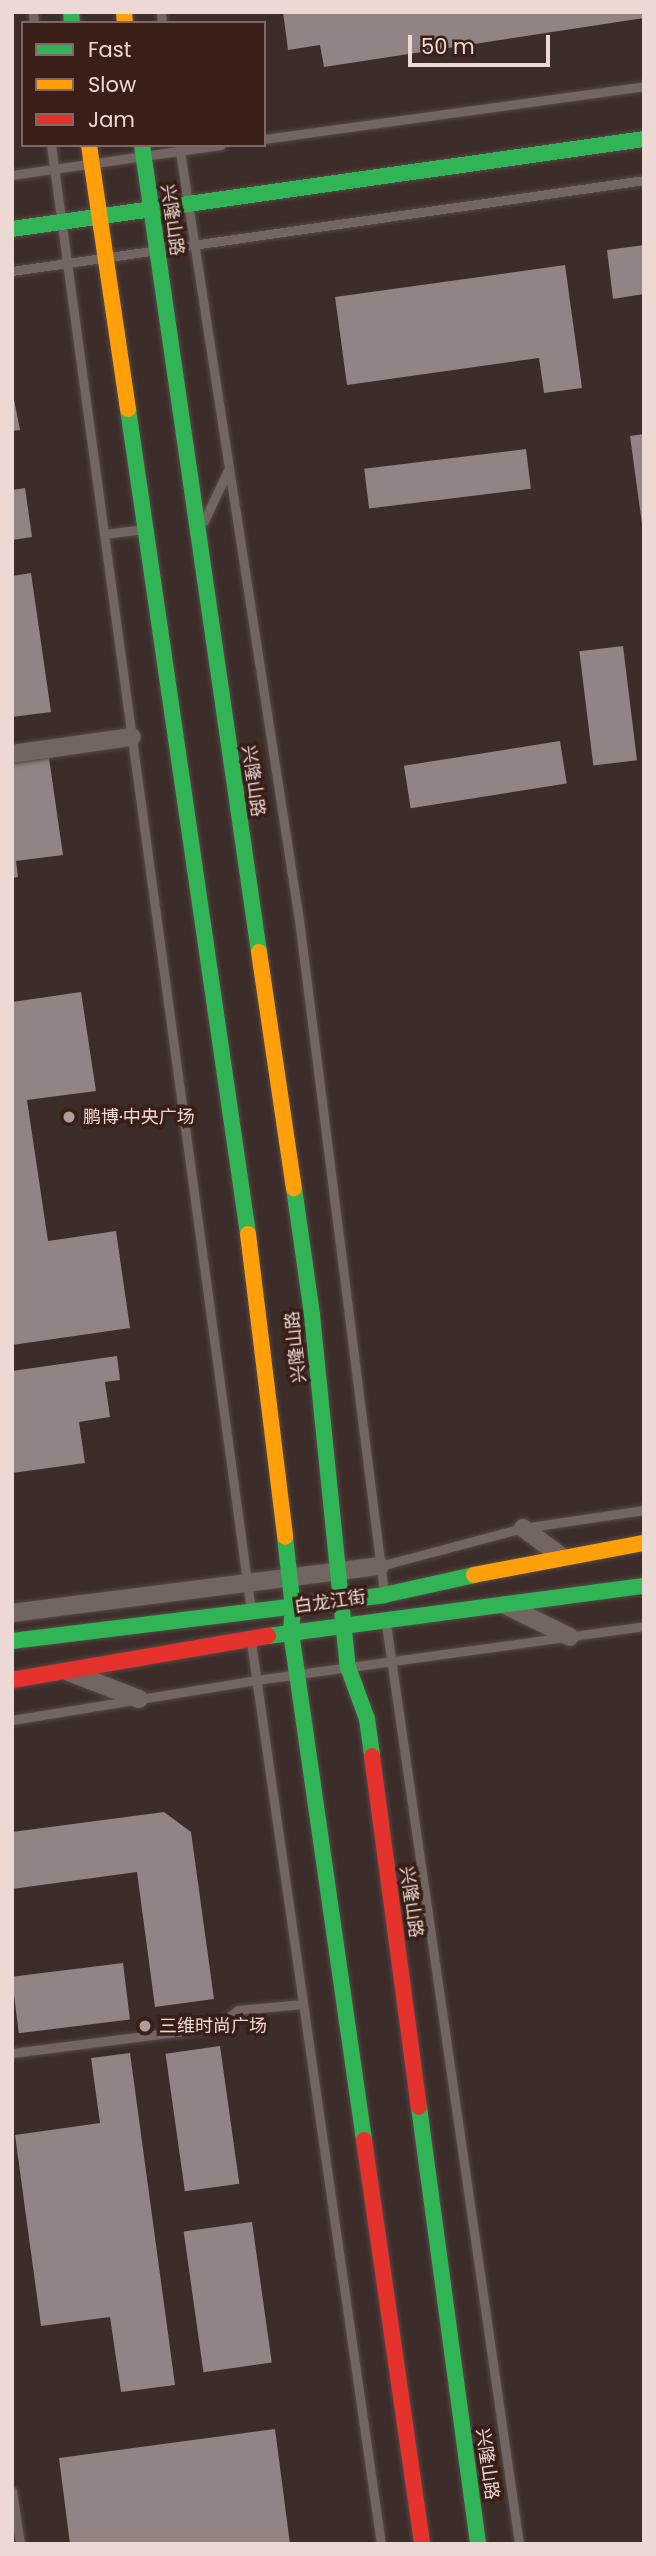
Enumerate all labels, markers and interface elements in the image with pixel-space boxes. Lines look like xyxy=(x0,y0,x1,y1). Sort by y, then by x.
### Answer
legend xyxy=(21,21,266,147)
scale bar xyxy=(411,21,553,65)
text: 50 m xyxy=(421,32,475,61)
text: Fast xyxy=(88,35,131,64)
text: Slow xyxy=(88,70,136,99)
text: Jam xyxy=(88,105,135,134)
street label: 兴隆山路 xyxy=(156,183,188,257)
street label: 兴隆山路 xyxy=(237,744,269,818)
place label: 鹏博·中央广场 xyxy=(83,1106,195,1128)
marker: 鹏博·中央广场 xyxy=(61,1109,77,1125)
street label: 兴隆山路 xyxy=(281,1310,311,1384)
street label: 白龙江街 xyxy=(293,1586,367,1618)
street label: 兴隆山路 xyxy=(395,1865,427,1939)
place label: 三维时尚广场 xyxy=(159,2015,267,2037)
marker: 三维时尚广场 xyxy=(137,2018,153,2034)
street label: 兴隆山路 xyxy=(471,2427,503,2501)

